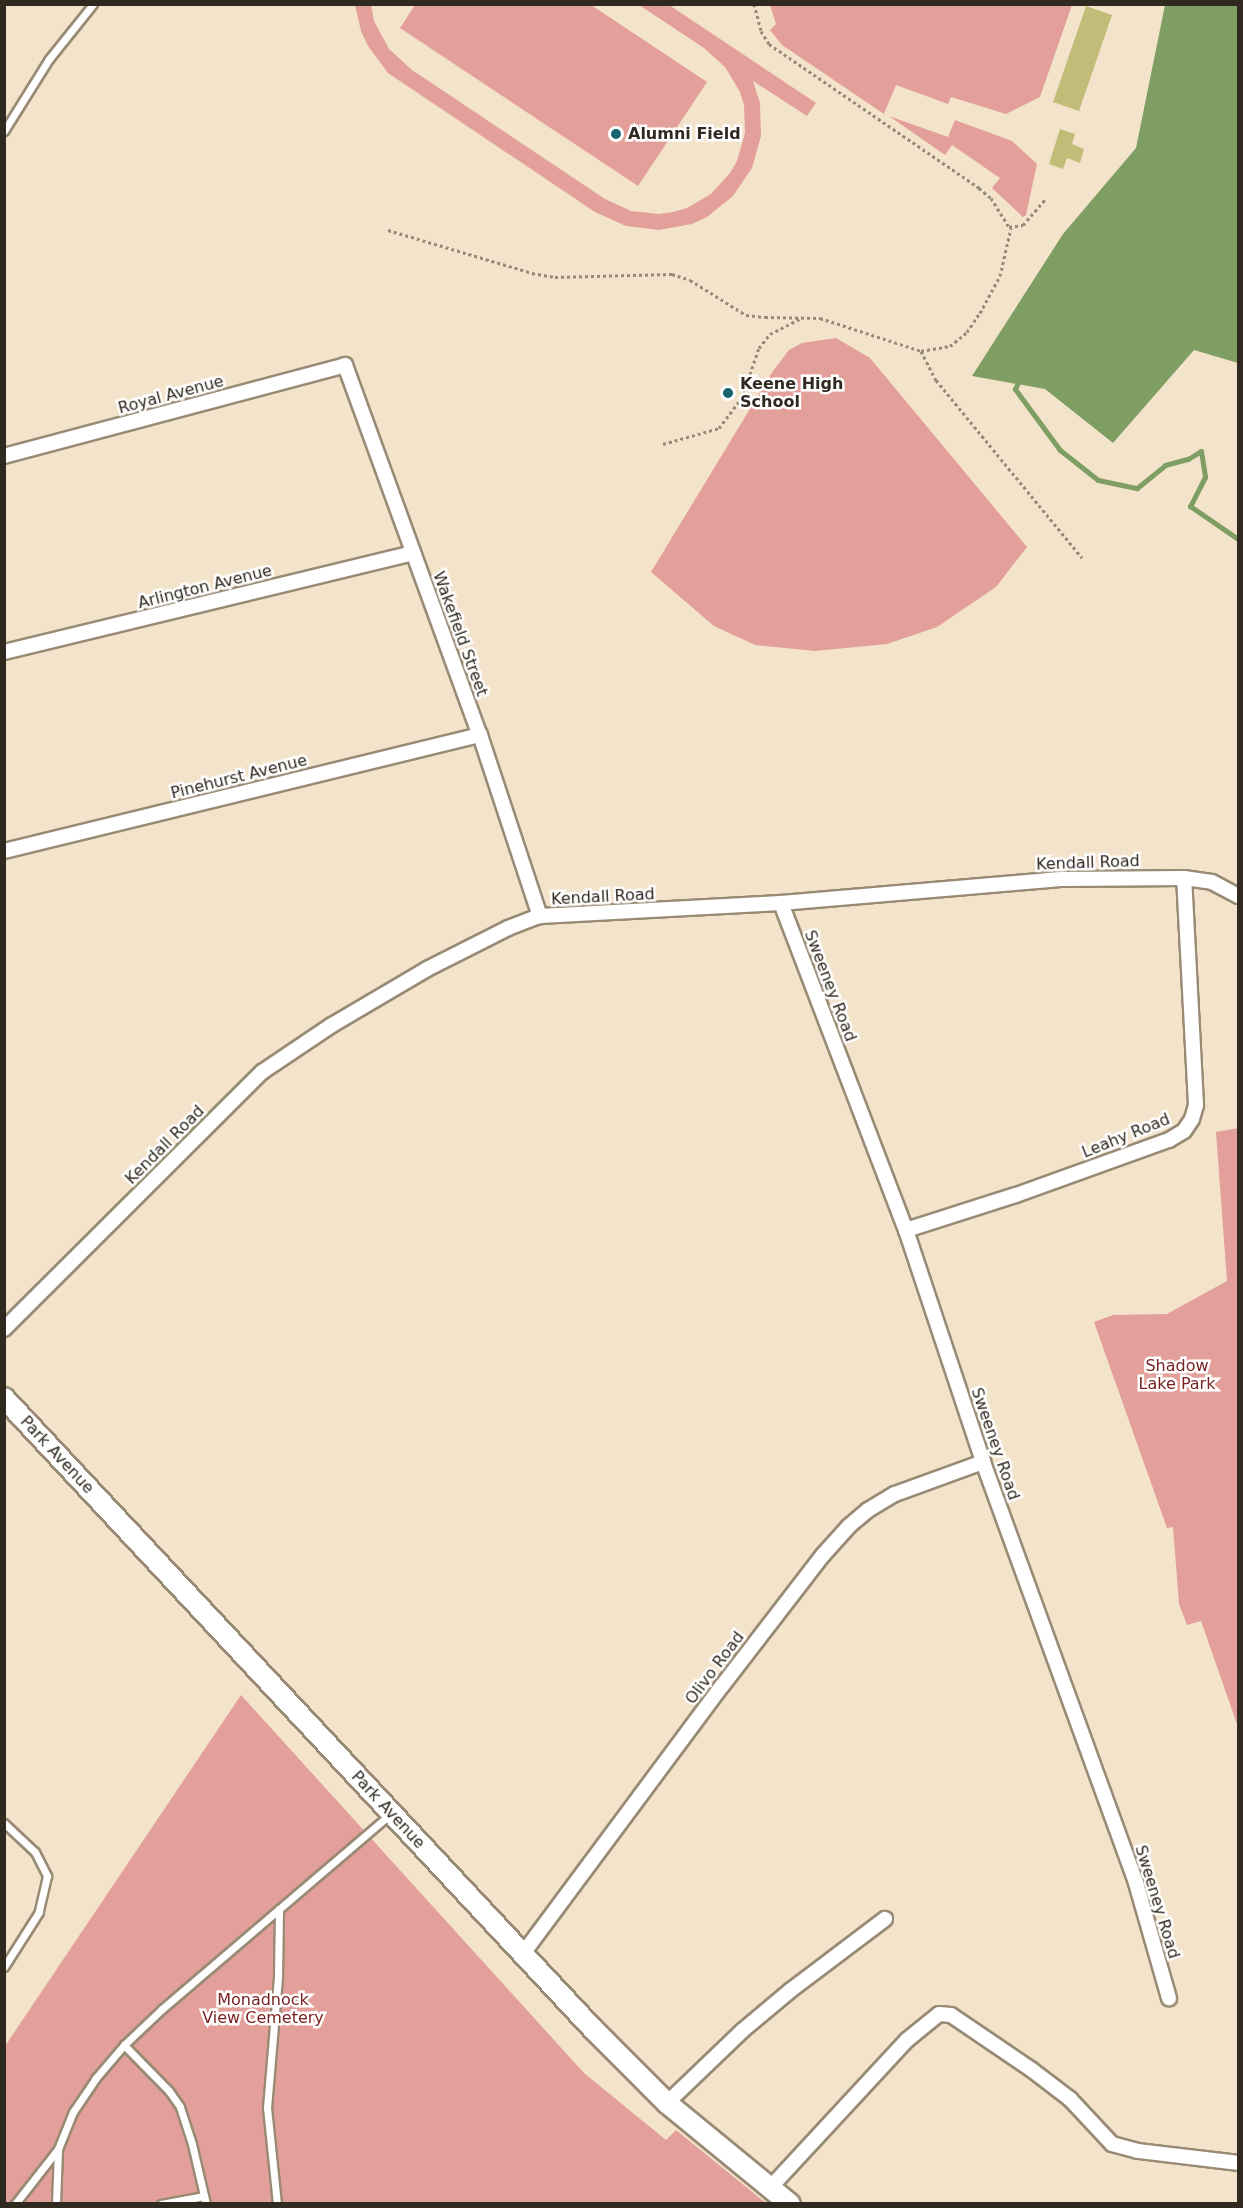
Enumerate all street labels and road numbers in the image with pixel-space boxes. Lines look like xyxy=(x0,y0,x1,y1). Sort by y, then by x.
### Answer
street label: Royal Avenue xyxy=(116,372,226,418)
street label: Arlington Avenue xyxy=(136,561,274,613)
street label: Wakefield Street xyxy=(429,569,491,699)
street label: Pinehurst Avenue xyxy=(169,751,309,803)
street label: Kendall Road xyxy=(1036,852,1140,874)
street label: Kendall Road xyxy=(551,885,655,909)
street label: Sweeney Road xyxy=(800,928,860,1044)
street label: Kendall Road xyxy=(122,1102,208,1188)
street label: Leahy Road xyxy=(1079,1110,1173,1162)
street label: Sweeney Road xyxy=(967,1385,1023,1503)
street label: Park Avenue xyxy=(16,1412,98,1498)
street label: Olivo Road xyxy=(681,1628,749,1708)
street label: Park Avenue xyxy=(347,1767,429,1853)
street label: Sweeney Road xyxy=(1131,1843,1183,1961)

